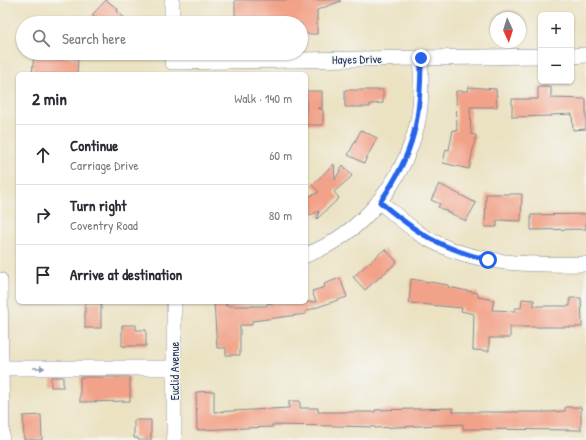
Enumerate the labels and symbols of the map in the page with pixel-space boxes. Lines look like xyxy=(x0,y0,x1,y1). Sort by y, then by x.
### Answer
north arrow xyxy=(490,12,526,48)
route end xyxy=(412,49,430,67)
street label: Hayes Drive xyxy=(332,50,382,68)
route start xyxy=(479,251,497,269)
street label: Euclid Avenue xyxy=(166,342,183,400)
one-way arrow xyxy=(33,365,46,371)

